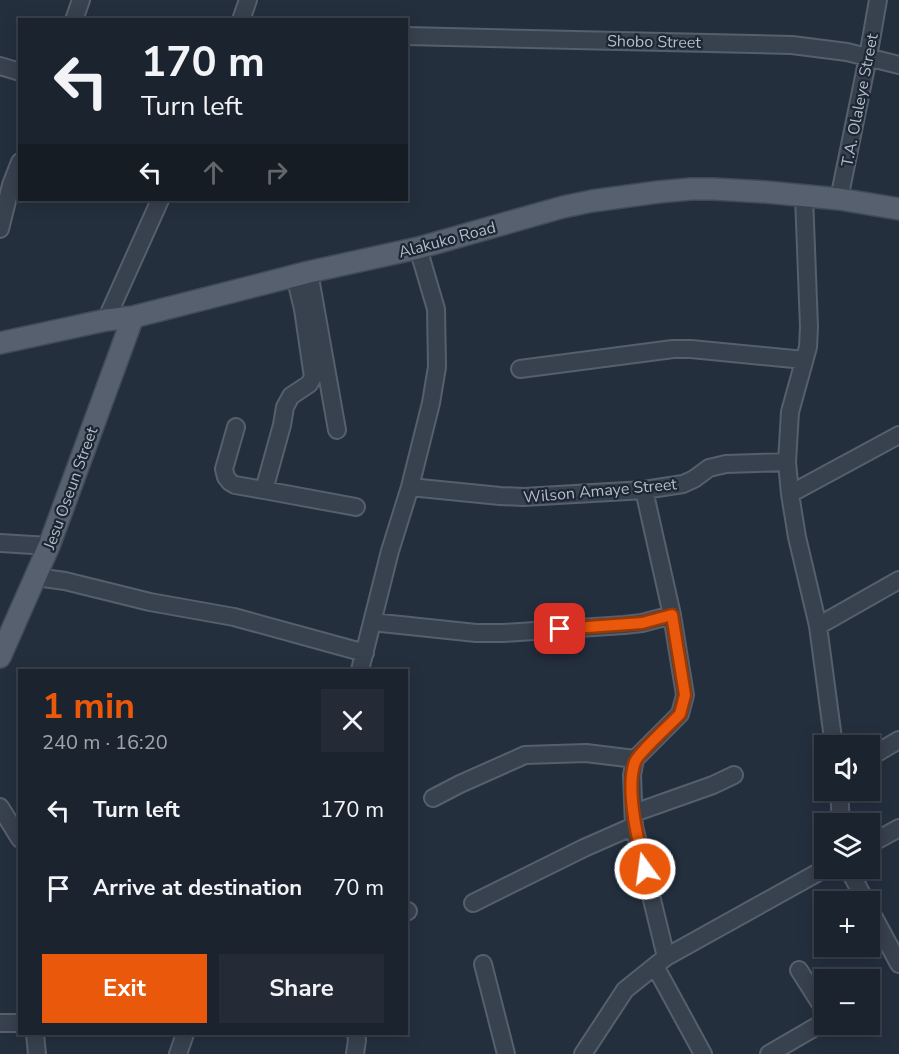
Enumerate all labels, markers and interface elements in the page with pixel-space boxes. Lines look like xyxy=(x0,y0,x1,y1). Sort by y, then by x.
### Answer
street label: Shobo Street xyxy=(607,30,701,54)
street label: T.A. Olaleye Street xyxy=(836,31,884,169)
text: 170 m xyxy=(141,34,265,91)
icon: left xyxy=(42,42,120,120)
text: Turn left xyxy=(141,88,242,125)
icon: left xyxy=(134,156,167,189)
icon: ahead xyxy=(197,156,230,189)
icon: right xyxy=(260,156,293,189)
street label: Alakuko Road xyxy=(396,216,498,264)
street label: Jesu Oseun Street xyxy=(38,424,103,554)
street label: Wilson Amaye Street xyxy=(522,473,678,509)
pin xyxy=(534,603,585,654)
icon: arrive xyxy=(543,612,576,645)
text: 1 min xyxy=(42,682,135,731)
button: close xyxy=(321,689,384,752)
text: 240 m · 16:20 xyxy=(42,729,168,756)
map controls xyxy=(814,735,880,1035)
button: sound xyxy=(814,735,880,801)
icon: left xyxy=(42,794,75,827)
text: Turn left xyxy=(93,795,180,825)
text: 170 m xyxy=(320,795,384,825)
button: layers xyxy=(814,813,880,879)
position arrow xyxy=(613,837,677,901)
icon: arrive xyxy=(42,872,75,905)
text: Arrive at destination xyxy=(93,873,302,903)
text: 70 m xyxy=(333,873,384,903)
button: + xyxy=(814,891,880,957)
button: Exit xyxy=(42,954,207,1023)
button: Share xyxy=(219,954,384,1023)
button: − xyxy=(814,969,880,1035)

